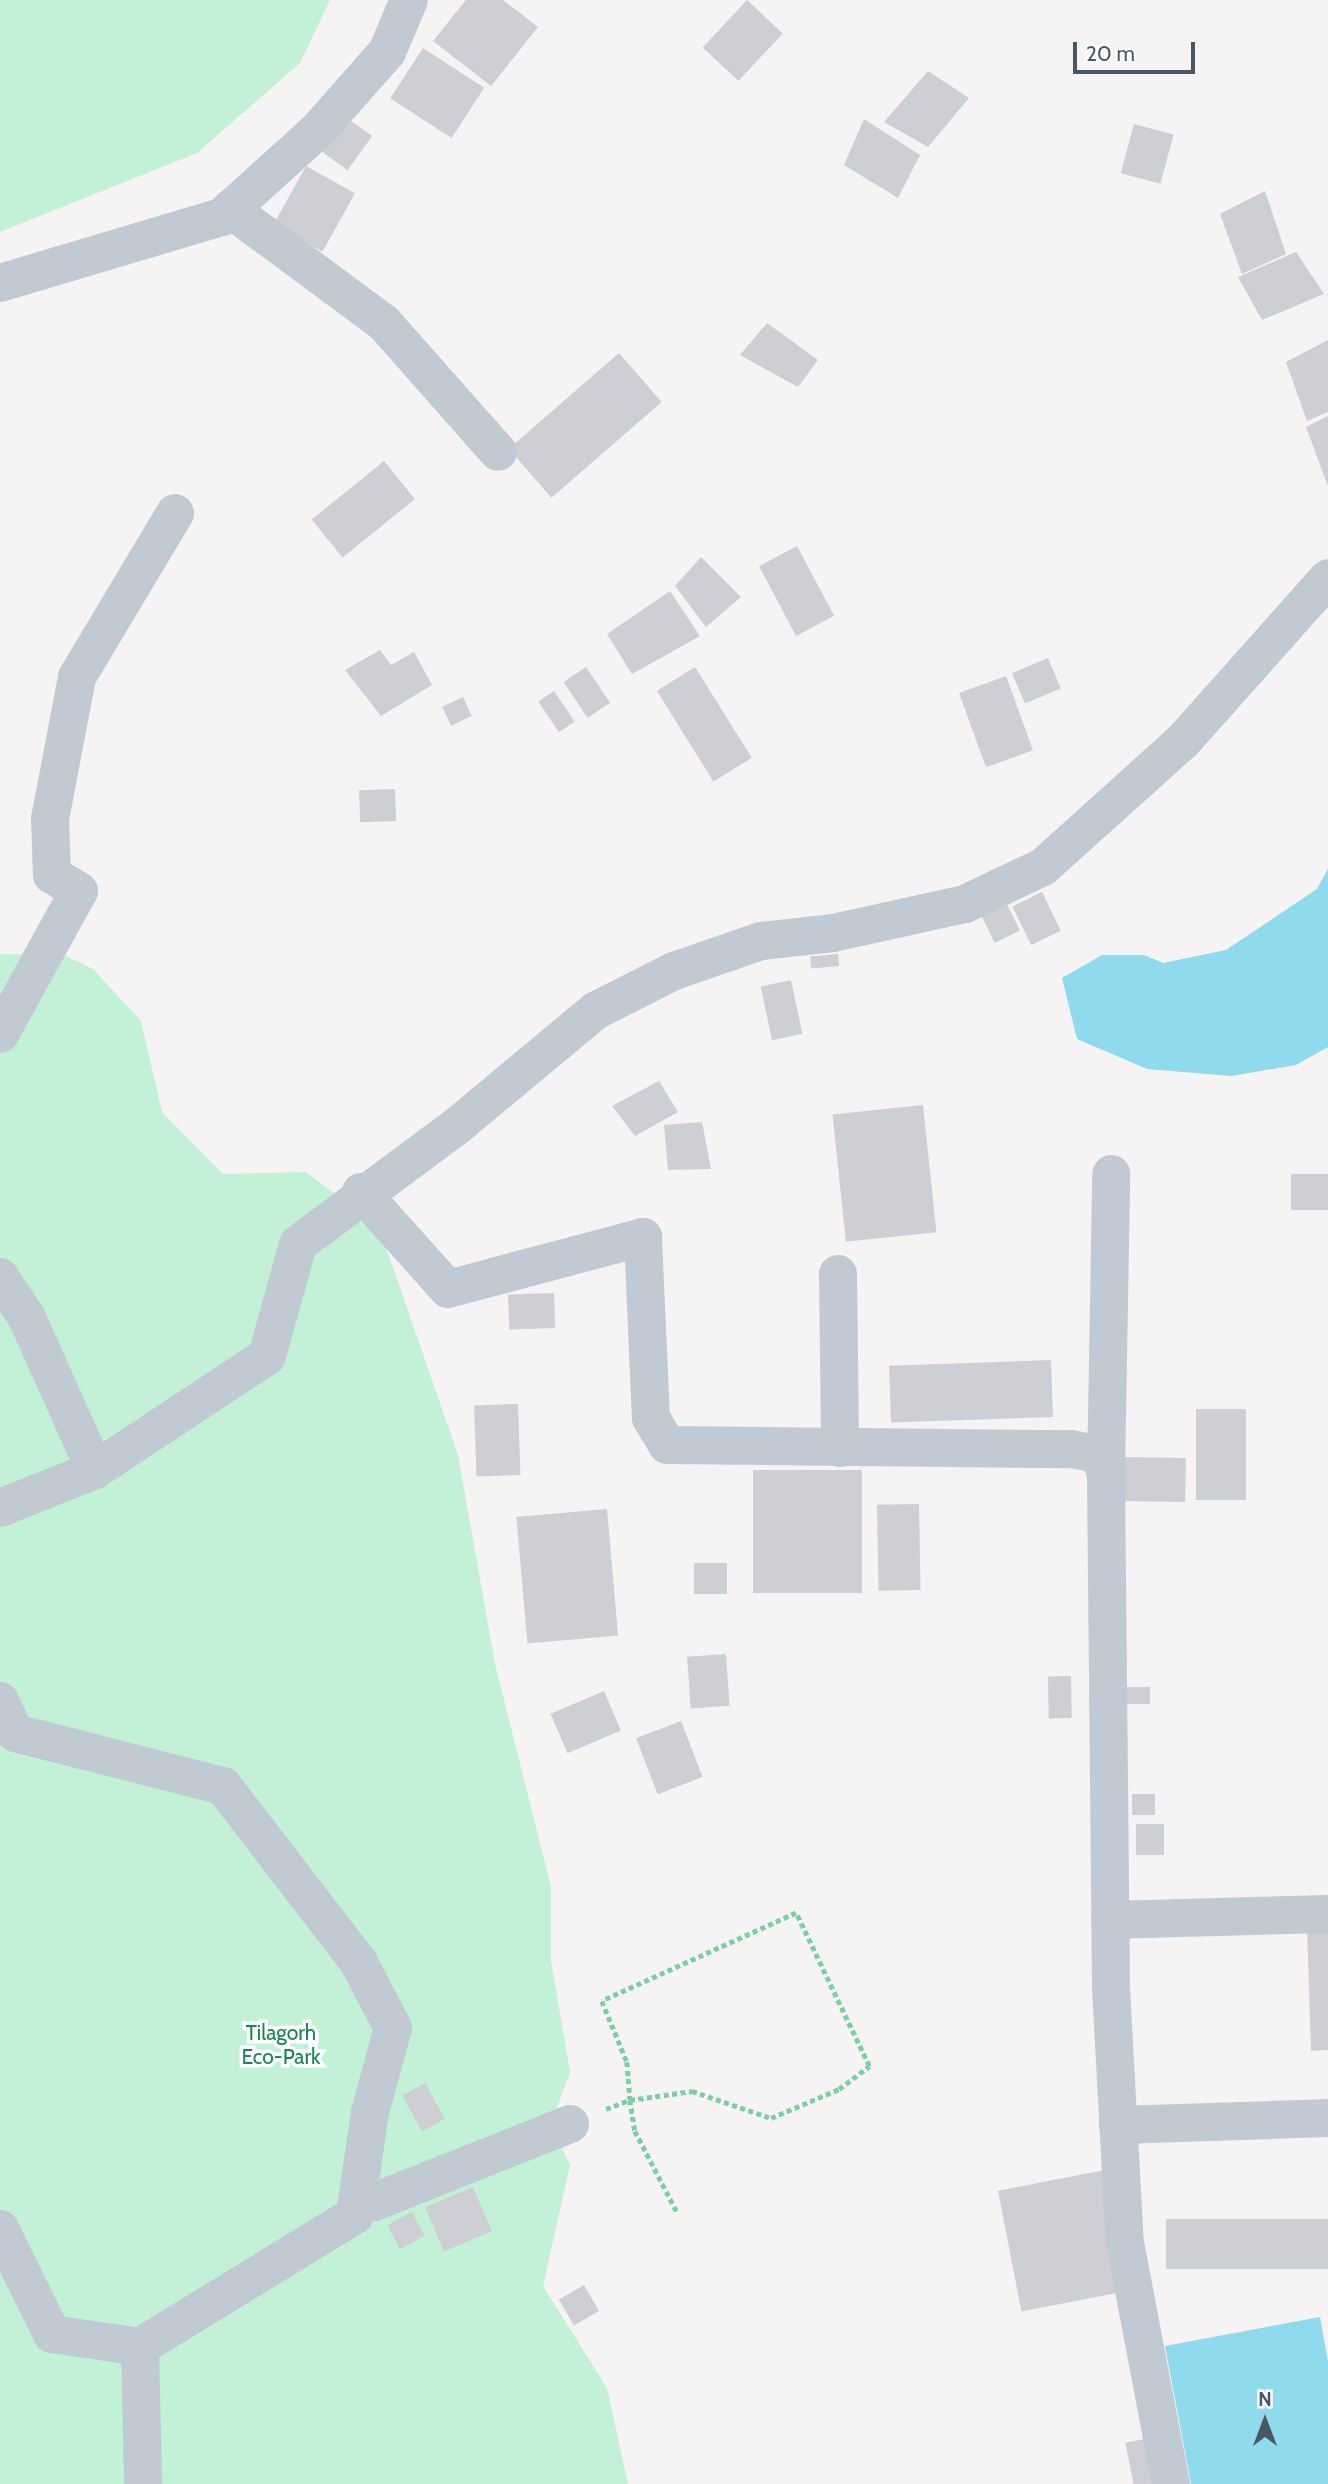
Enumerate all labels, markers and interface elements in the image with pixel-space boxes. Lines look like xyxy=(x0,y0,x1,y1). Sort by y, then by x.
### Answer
scale bar xyxy=(1076,28,1198,72)
text: 20 m xyxy=(1086,41,1135,66)
park label: Tilagorh Eco-Park xyxy=(242,2020,320,2070)
north arrow xyxy=(1230,2386,1300,2456)
text: N xyxy=(1258,2388,1272,2411)

